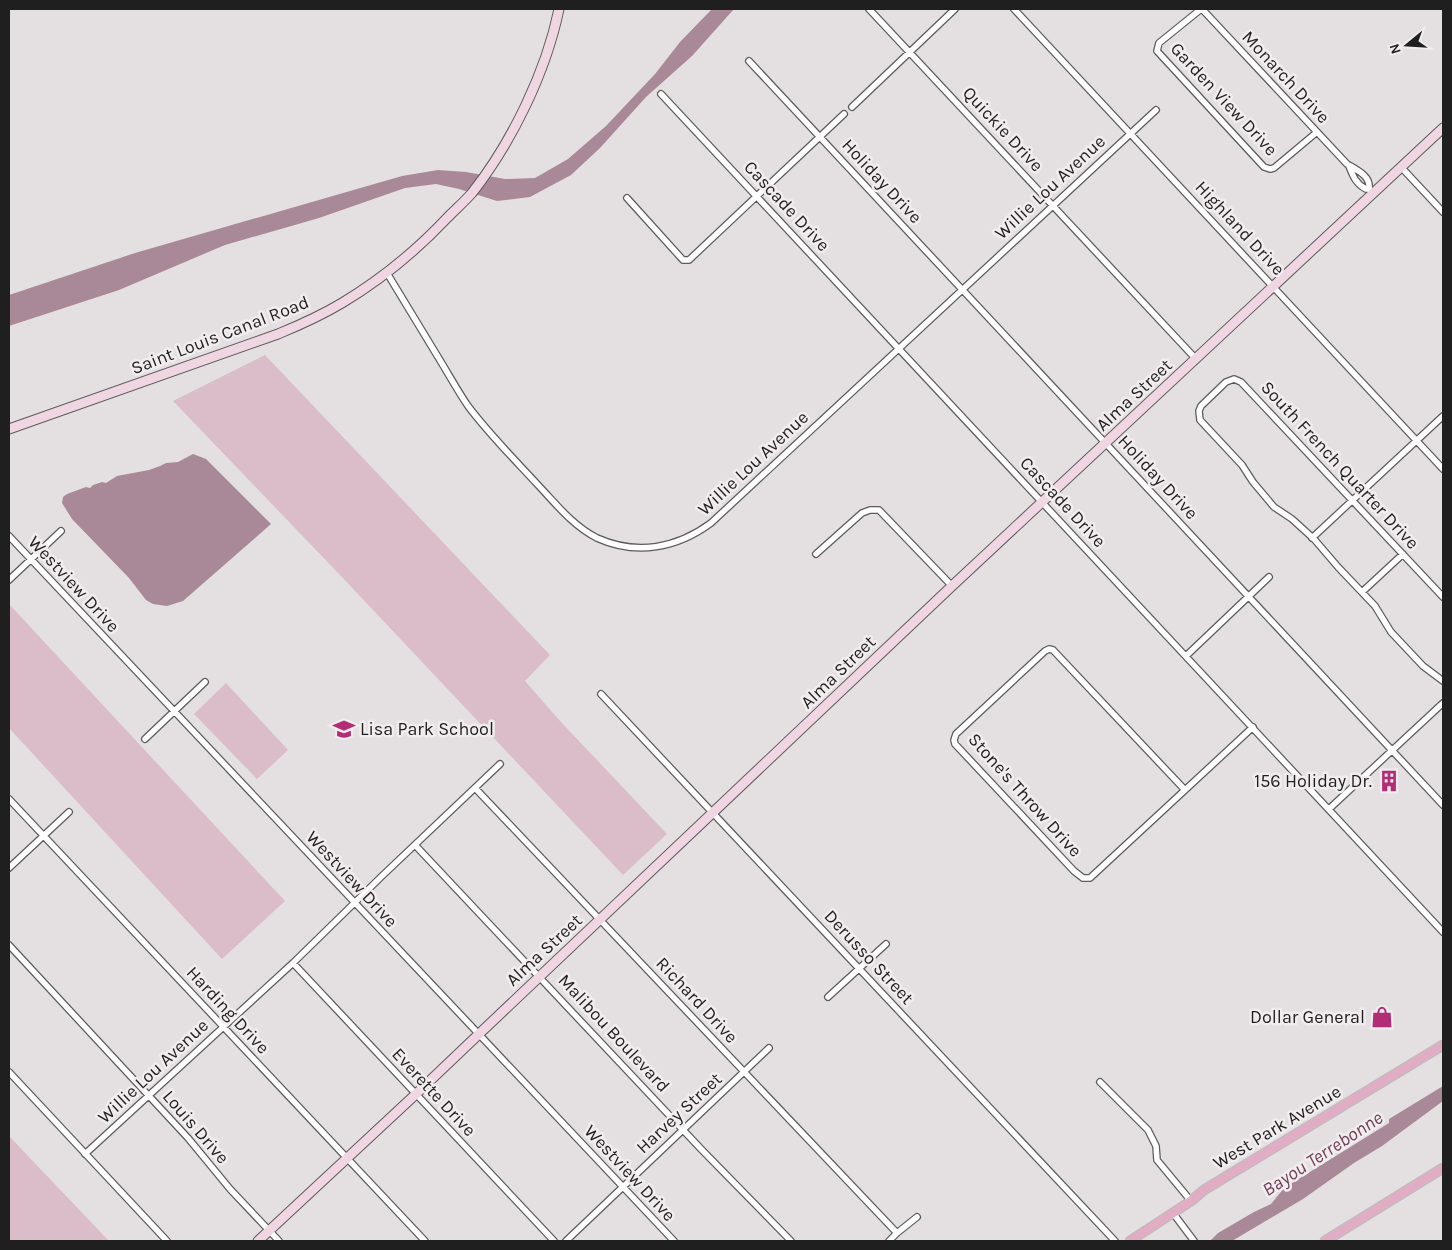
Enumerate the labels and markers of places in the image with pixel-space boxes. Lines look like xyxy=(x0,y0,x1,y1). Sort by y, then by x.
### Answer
school or university icon: Lisa Park School xyxy=(331,716,357,742)
place label: Lisa Park School xyxy=(360,718,494,740)
building icon: 156 Holiday Dr. xyxy=(1376,768,1402,794)
place label: 156 Holiday Dr. xyxy=(1254,770,1372,792)
shop icon: Dollar General xyxy=(1369,1004,1395,1030)
place label: Dollar General xyxy=(1250,1006,1365,1028)

